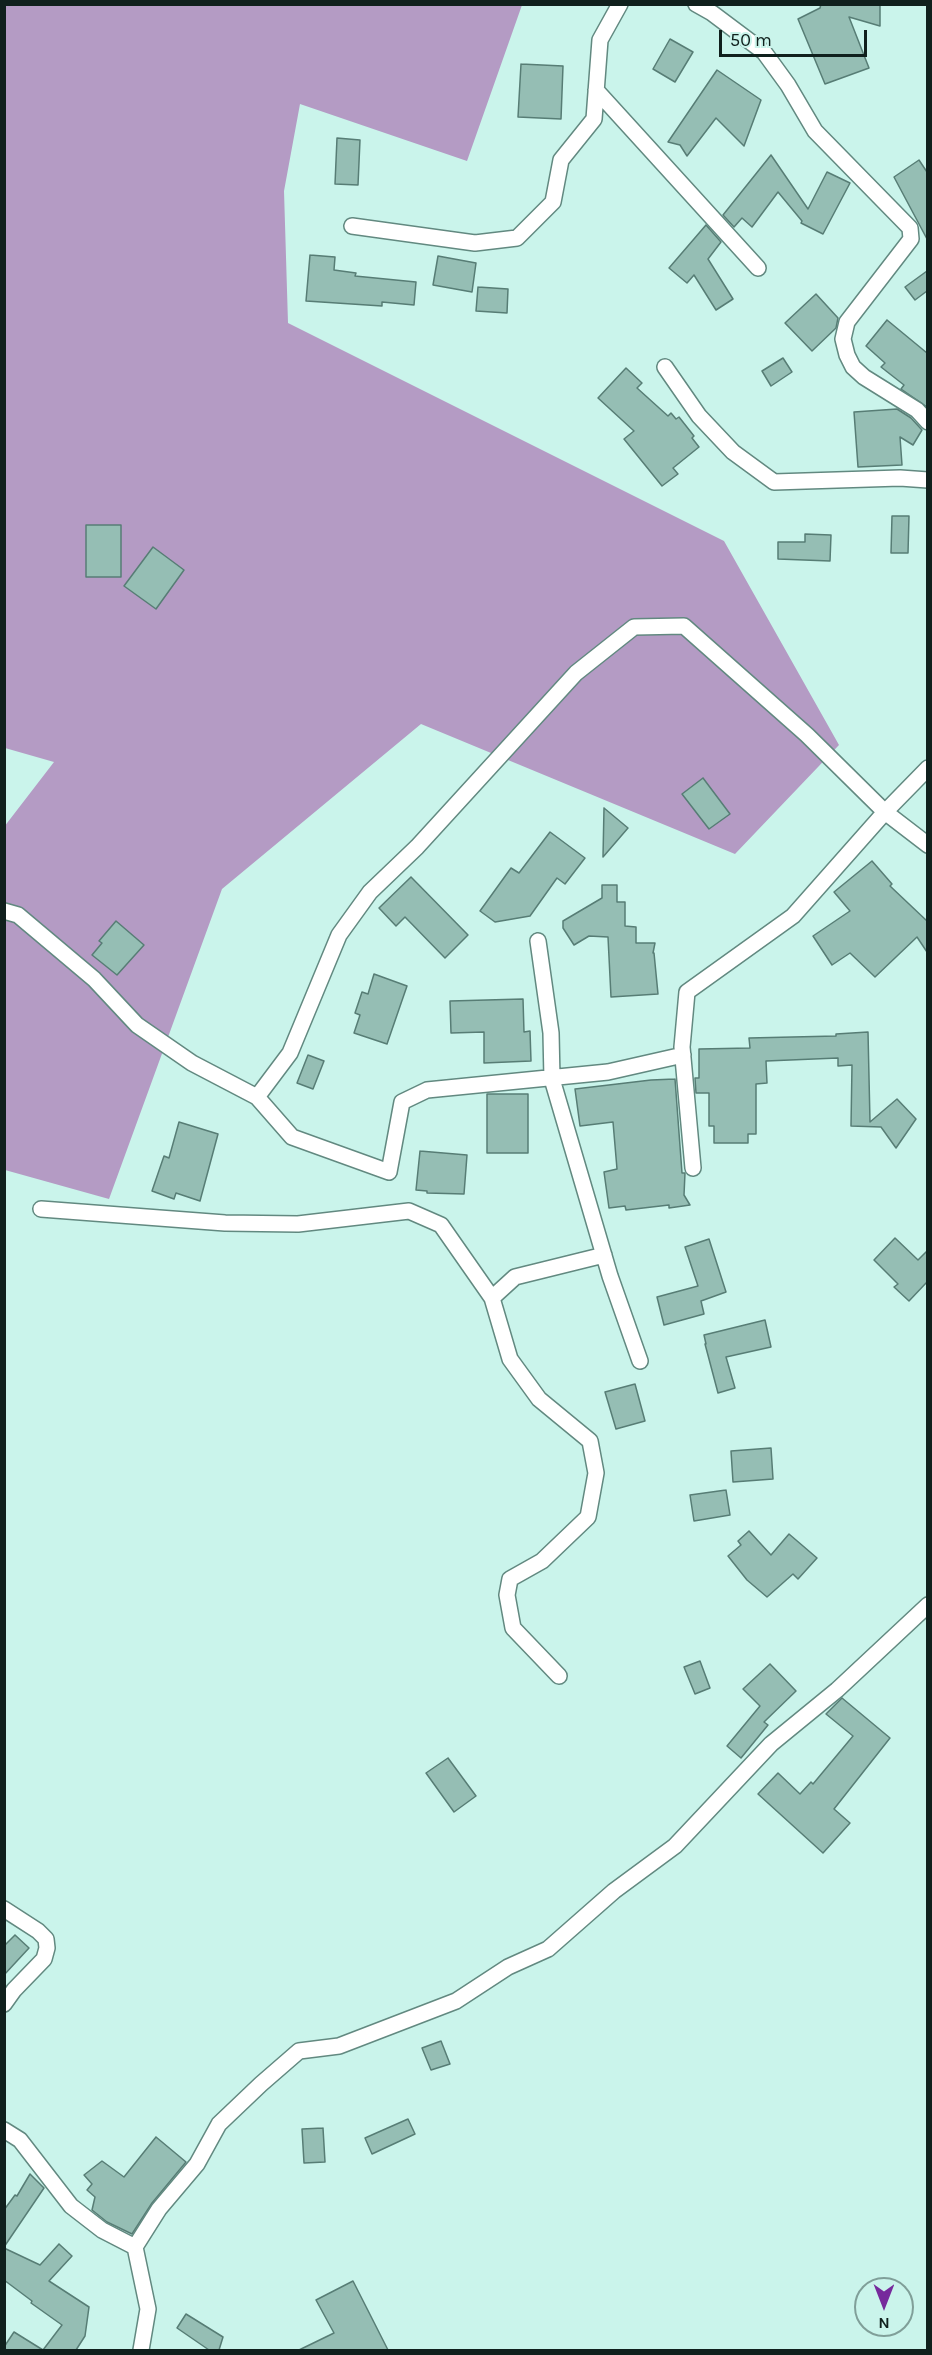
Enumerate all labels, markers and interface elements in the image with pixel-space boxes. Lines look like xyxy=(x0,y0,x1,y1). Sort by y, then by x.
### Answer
scale bar xyxy=(722,18,870,56)
text: 50 m xyxy=(730,29,772,51)
north arrow xyxy=(854,2277,914,2337)
text: N xyxy=(878,2314,890,2333)

